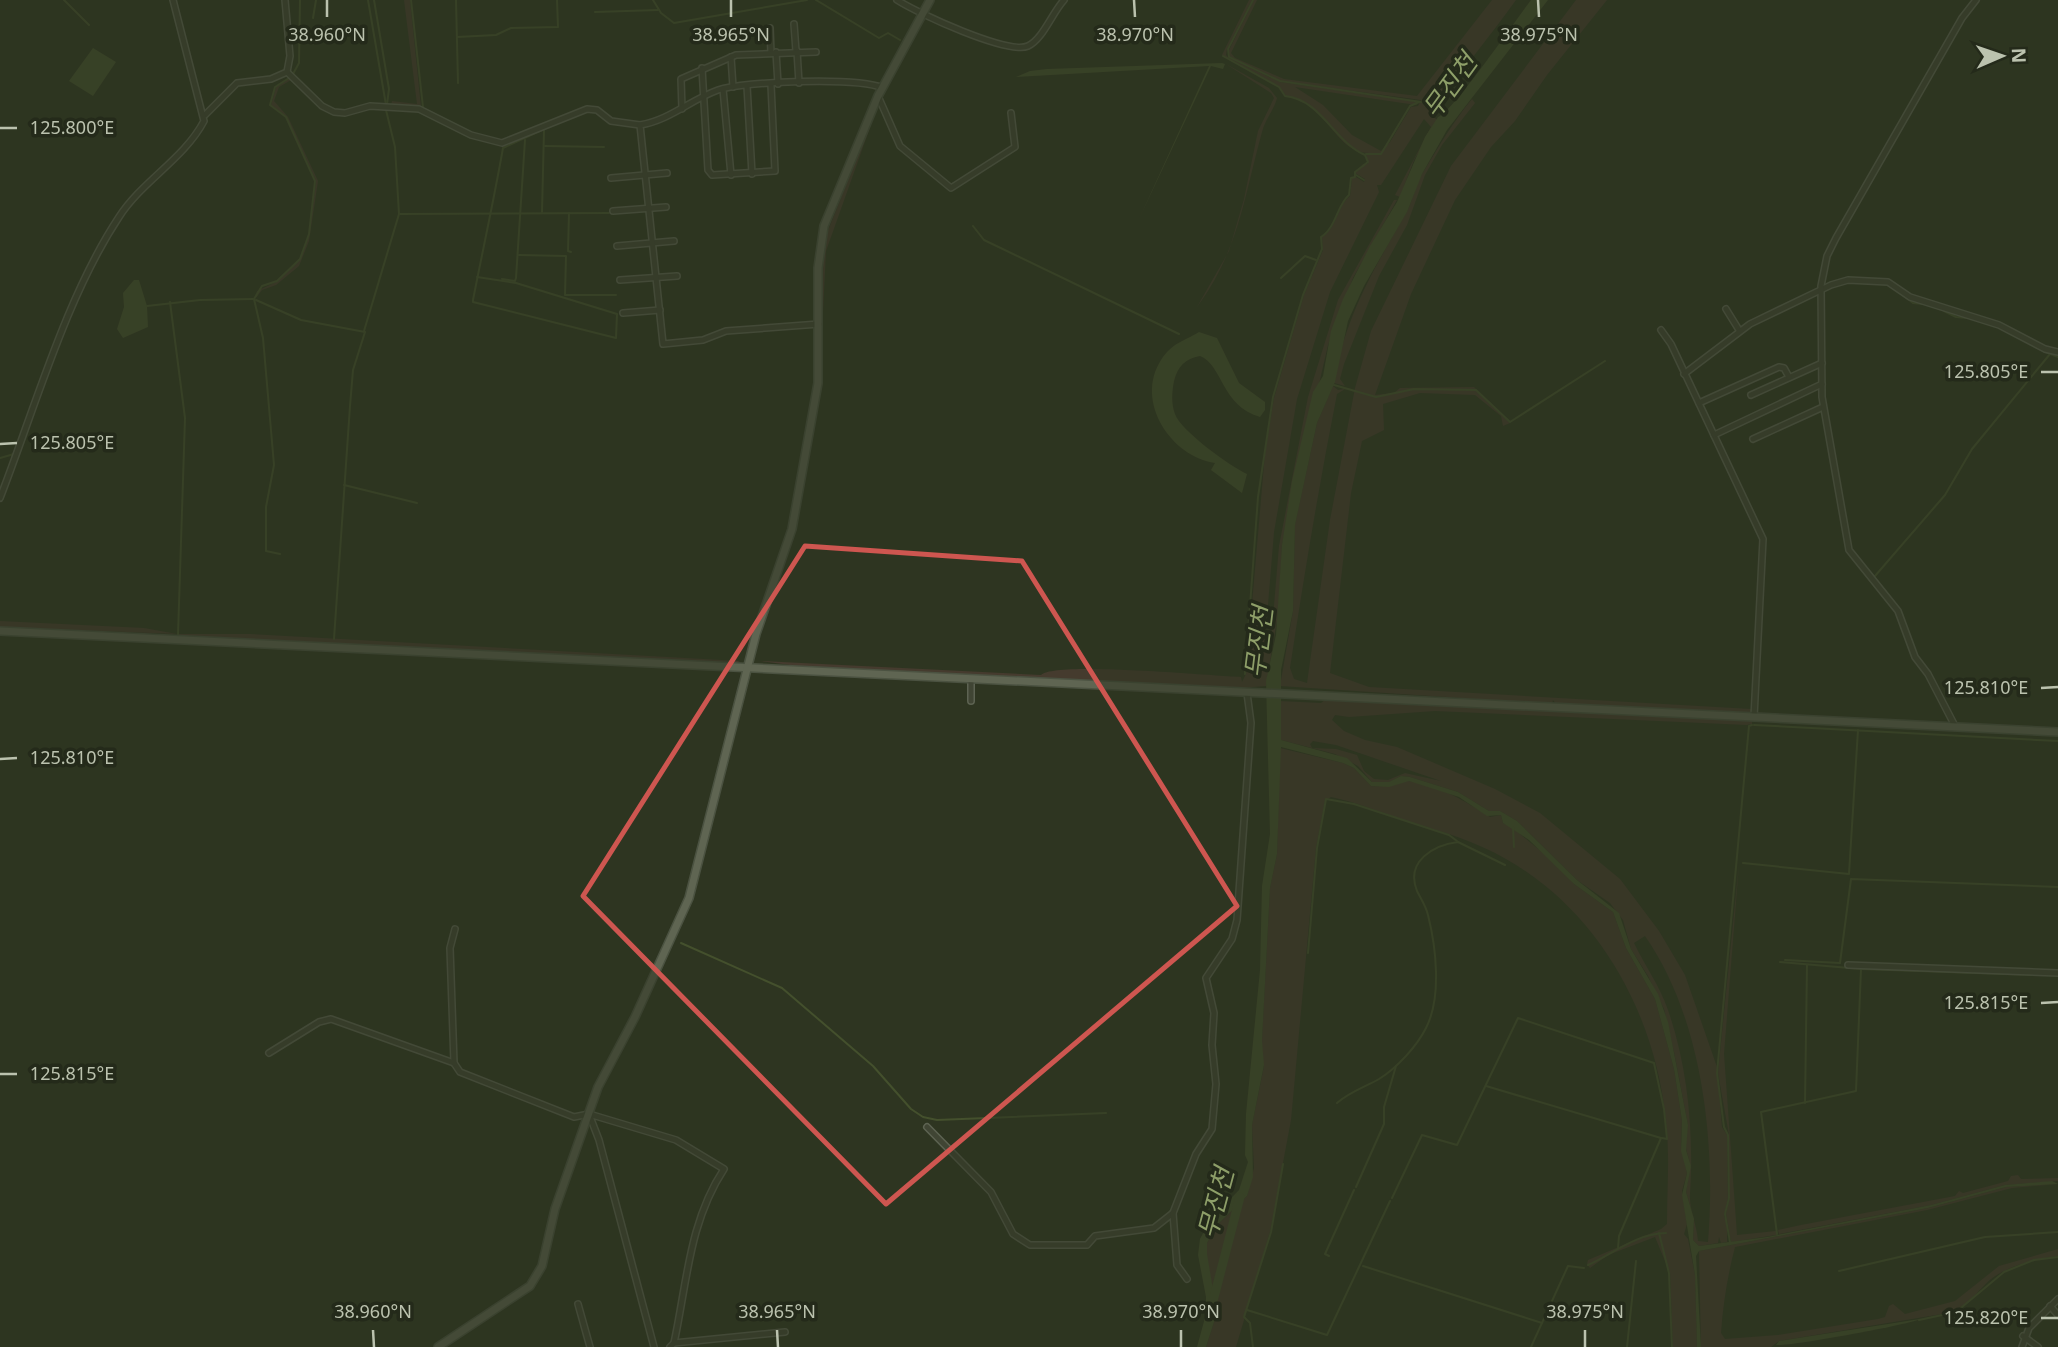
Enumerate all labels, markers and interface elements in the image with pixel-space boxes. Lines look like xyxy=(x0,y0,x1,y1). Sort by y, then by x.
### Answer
north arrow xyxy=(1967,21,2037,91)
text: 38.960°N xyxy=(288,22,366,46)
text: 38.965°N xyxy=(692,22,770,46)
text: 38.970°N xyxy=(1096,22,1174,46)
text: 38.975°N xyxy=(1500,22,1578,46)
water label: 무진천 xyxy=(1414,43,1487,125)
text: N xyxy=(2006,47,2032,64)
text: 125.800°E xyxy=(30,115,114,139)
text: 125.805°E xyxy=(1944,359,2028,383)
text: 125.805°E xyxy=(30,430,114,454)
water label: 무진천 xyxy=(1236,601,1281,680)
text: 125.810°E xyxy=(1944,675,2028,699)
text: 125.810°E xyxy=(30,745,114,769)
text: 125.815°E xyxy=(1944,990,2028,1014)
text: 125.815°E xyxy=(30,1061,114,1085)
water label: 무진천 xyxy=(1188,1160,1243,1242)
text: 38.960°N xyxy=(334,1299,412,1323)
text: 38.965°N xyxy=(738,1299,816,1323)
text: 38.970°N xyxy=(1142,1299,1220,1323)
text: 38.975°N xyxy=(1546,1299,1624,1323)
text: 125.820°E xyxy=(1944,1305,2028,1329)

